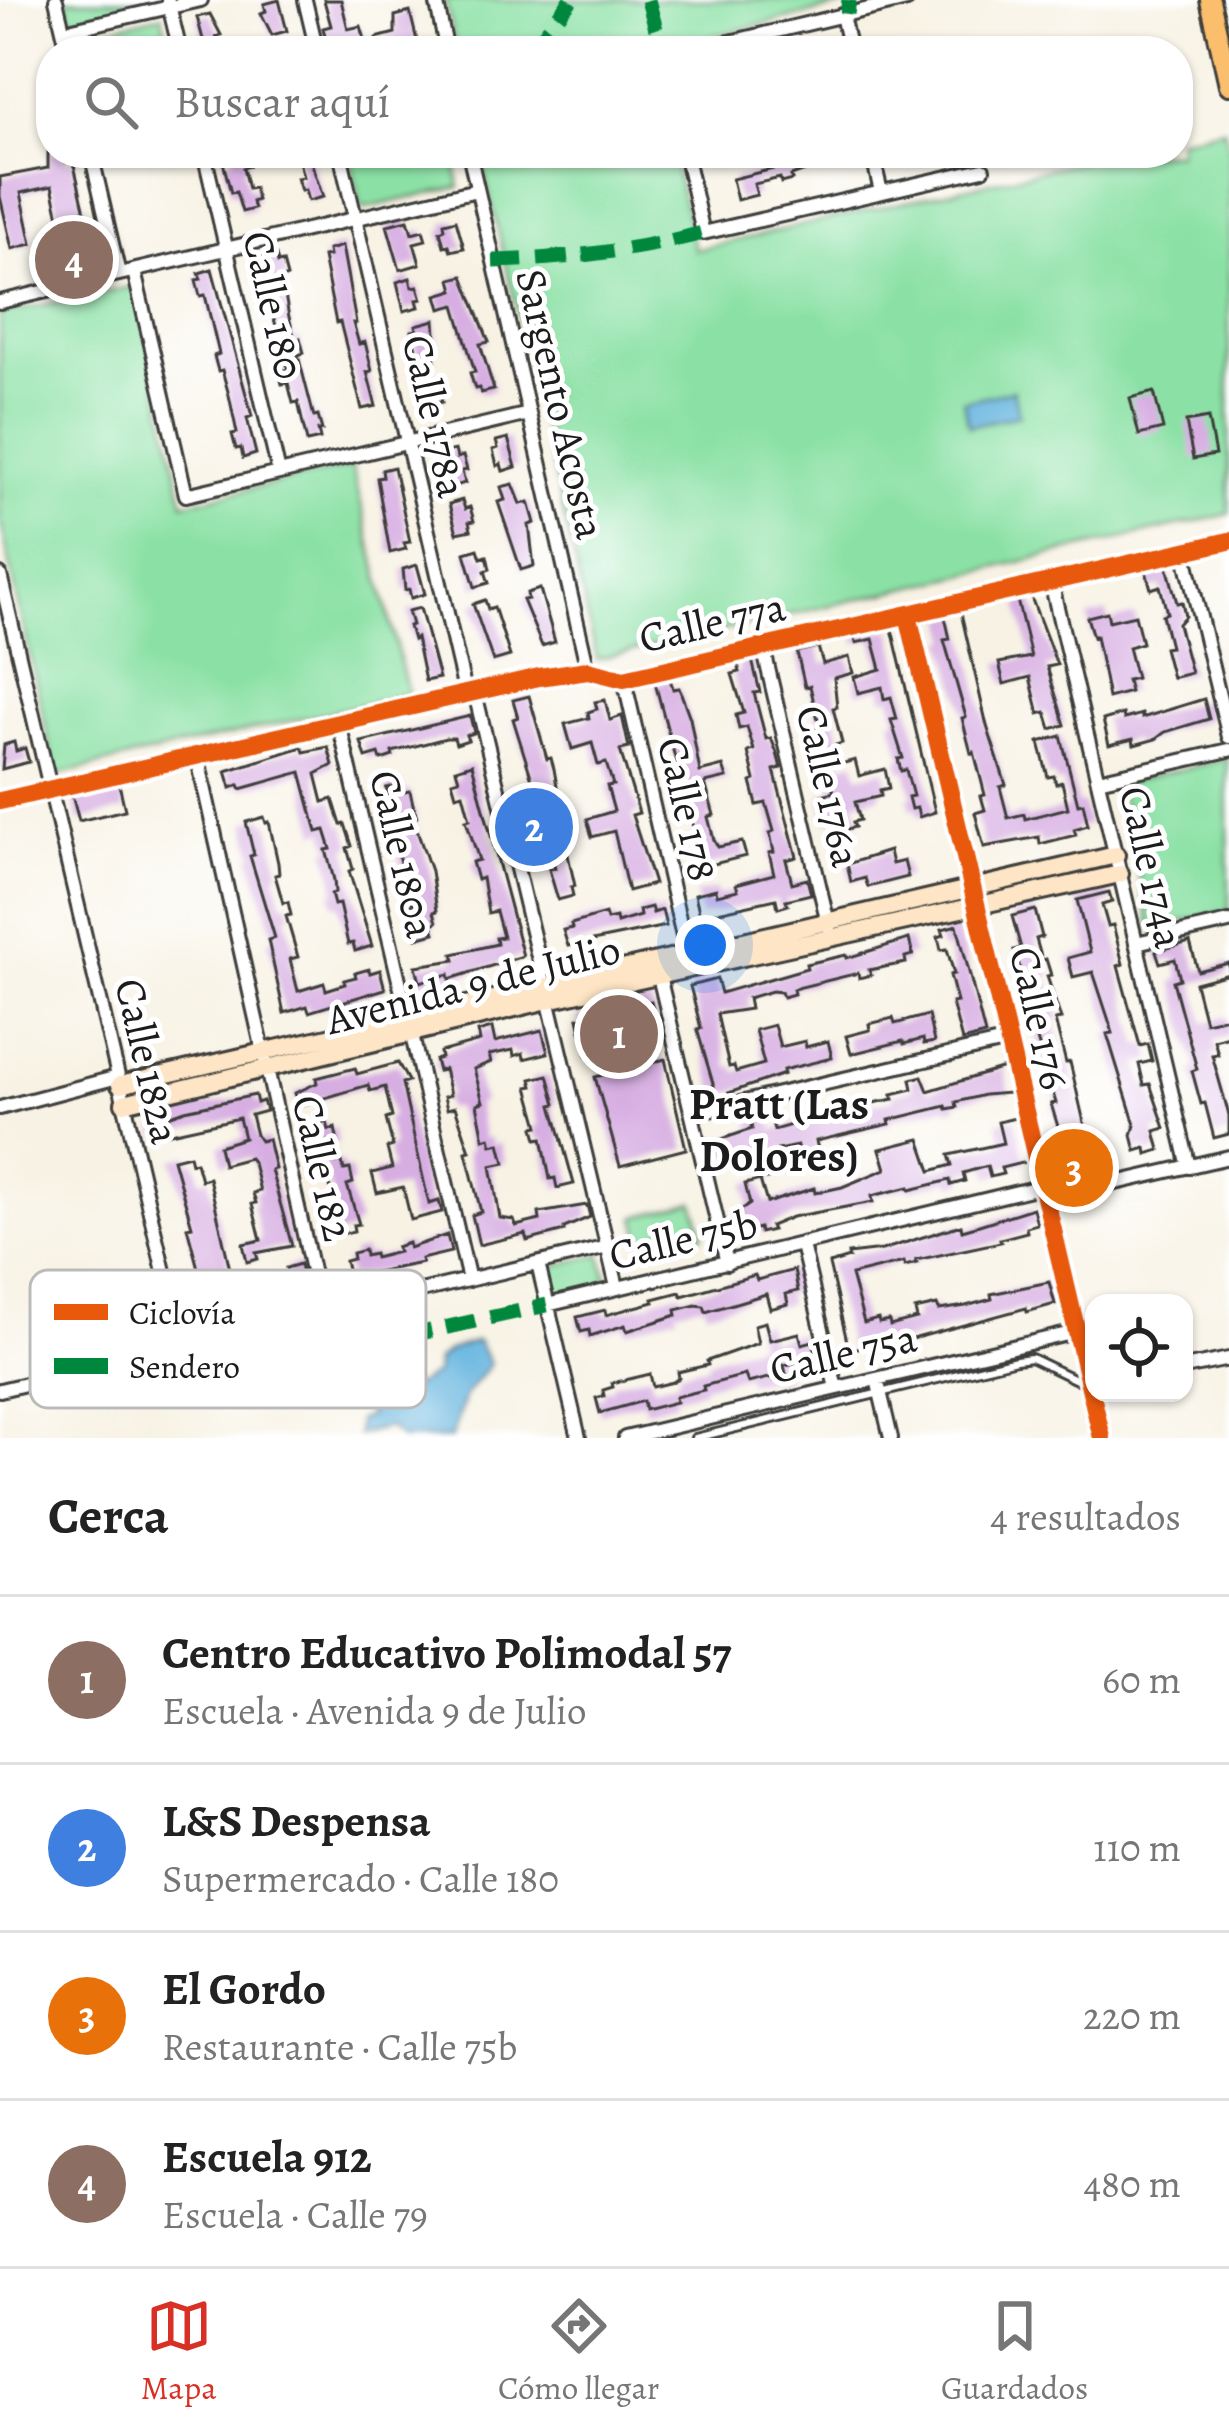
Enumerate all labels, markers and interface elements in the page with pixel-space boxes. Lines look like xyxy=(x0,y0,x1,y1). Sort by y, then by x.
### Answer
search box xyxy=(36,36,1193,168)
icon: search xyxy=(78,69,144,135)
text: Buscar aquí xyxy=(174,71,390,133)
pin: 4 xyxy=(35,215,113,305)
street label: Calle 180 xyxy=(229,225,319,385)
street label: Sargento Acosta xyxy=(502,263,620,545)
street label: Calle 178a xyxy=(389,329,481,503)
street label: Calle 77a xyxy=(633,577,791,666)
street label: Calle 176a xyxy=(783,699,875,873)
street label: Calle 178 xyxy=(644,732,732,886)
street label: Calle 180a xyxy=(356,765,450,944)
street label: Calle 174a xyxy=(1106,781,1198,954)
pin: 2 xyxy=(495,782,573,872)
your location xyxy=(675,915,735,975)
street label: Avenida 9 de Julio xyxy=(319,920,626,1048)
street label: Calle 176 xyxy=(996,941,1084,1095)
street label: Calle 182a xyxy=(101,973,195,1150)
pin: 1 xyxy=(580,989,658,1079)
district label: Pratt (Las Dolores) xyxy=(689,1073,869,1187)
street label: Calle 182 xyxy=(279,1089,367,1247)
pin: 3 xyxy=(1035,1123,1113,1213)
street label: Calle 75b xyxy=(603,1194,763,1284)
legend xyxy=(30,1270,426,1408)
text: Ciclovía xyxy=(129,1290,236,1335)
map controls xyxy=(1085,1294,1193,1402)
button: locate xyxy=(1085,1294,1193,1402)
street label: Calle 75a xyxy=(764,1308,922,1398)
text: Sendero xyxy=(129,1344,240,1389)
text: Cerca xyxy=(48,1481,169,1551)
text: 4 resultados xyxy=(990,1490,1181,1543)
text: Centro Educativo Polimodal 57 xyxy=(162,1622,732,1684)
text: 1 xyxy=(80,1653,94,1706)
text: 60 m xyxy=(1102,1653,1181,1706)
text: Escuela · Avenida 9 de Julio xyxy=(162,1684,586,1737)
text: L&S Despensa xyxy=(162,1790,431,1852)
text: 2 xyxy=(78,1821,96,1874)
text: 110 m xyxy=(1093,1821,1181,1874)
text: Supermercado · Calle 180 xyxy=(162,1852,559,1905)
text: El Gordo xyxy=(162,1958,326,2020)
text: 3 xyxy=(79,1989,95,2042)
text: 220 m xyxy=(1083,1989,1181,2042)
text: Restaurante · Calle 75b xyxy=(162,2020,517,2073)
text: Escuela 912 xyxy=(162,2126,372,2188)
text: 4 xyxy=(78,2157,96,2210)
text: 480 m xyxy=(1083,2157,1181,2210)
text: Escuela · Calle 79 xyxy=(162,2188,428,2241)
tab: Mapa xyxy=(141,2293,217,2410)
tab: Cómo llegar xyxy=(498,2293,659,2410)
tab: Guardados xyxy=(941,2293,1088,2410)

